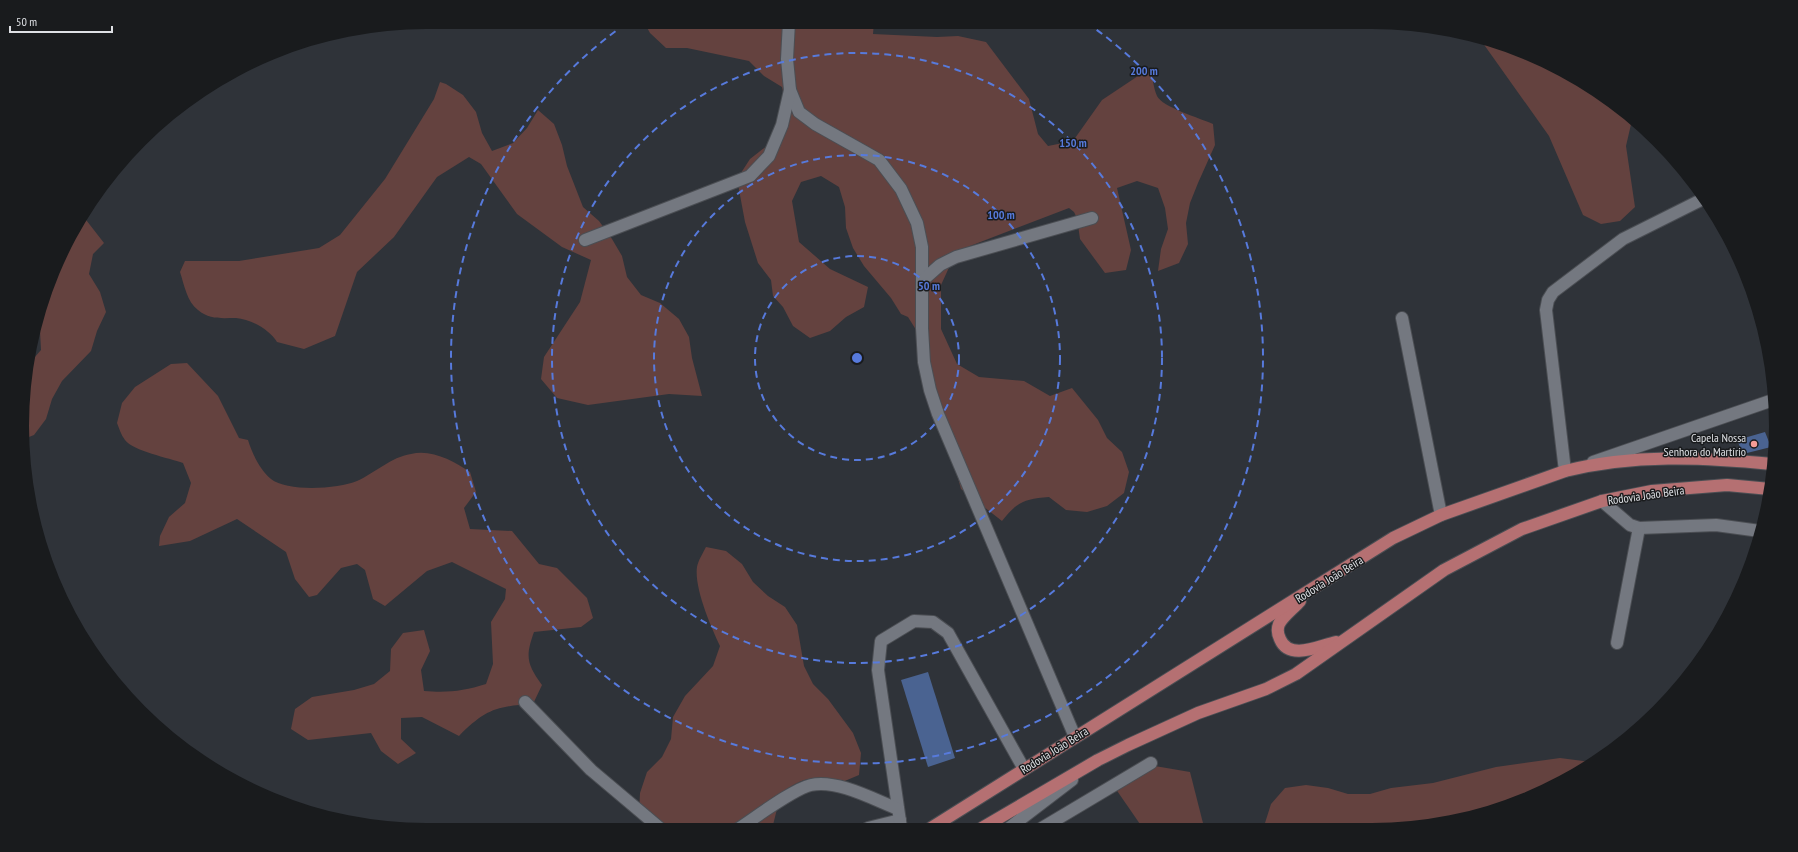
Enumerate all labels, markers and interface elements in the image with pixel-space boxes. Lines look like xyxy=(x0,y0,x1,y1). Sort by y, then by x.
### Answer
scale bar xyxy=(10,8,112,34)
text: 50 m xyxy=(16,14,37,29)
text: 200 m xyxy=(1130,63,1158,78)
text: 150 m xyxy=(1059,135,1087,150)
text: 100 m xyxy=(987,207,1015,222)
text: 50 m xyxy=(918,278,940,293)
centre of rings xyxy=(850,351,864,365)
place label: Capela Nossa Senhora do Martírio xyxy=(1664,430,1746,459)
marker: Capela Nossa Senhora do Martírio xyxy=(1749,439,1759,449)
street label: Rodovia João Beira xyxy=(1607,482,1685,508)
street label: Rodovia João Beira xyxy=(1292,552,1366,606)
street label: Rodovia João Beira xyxy=(1017,723,1091,777)

